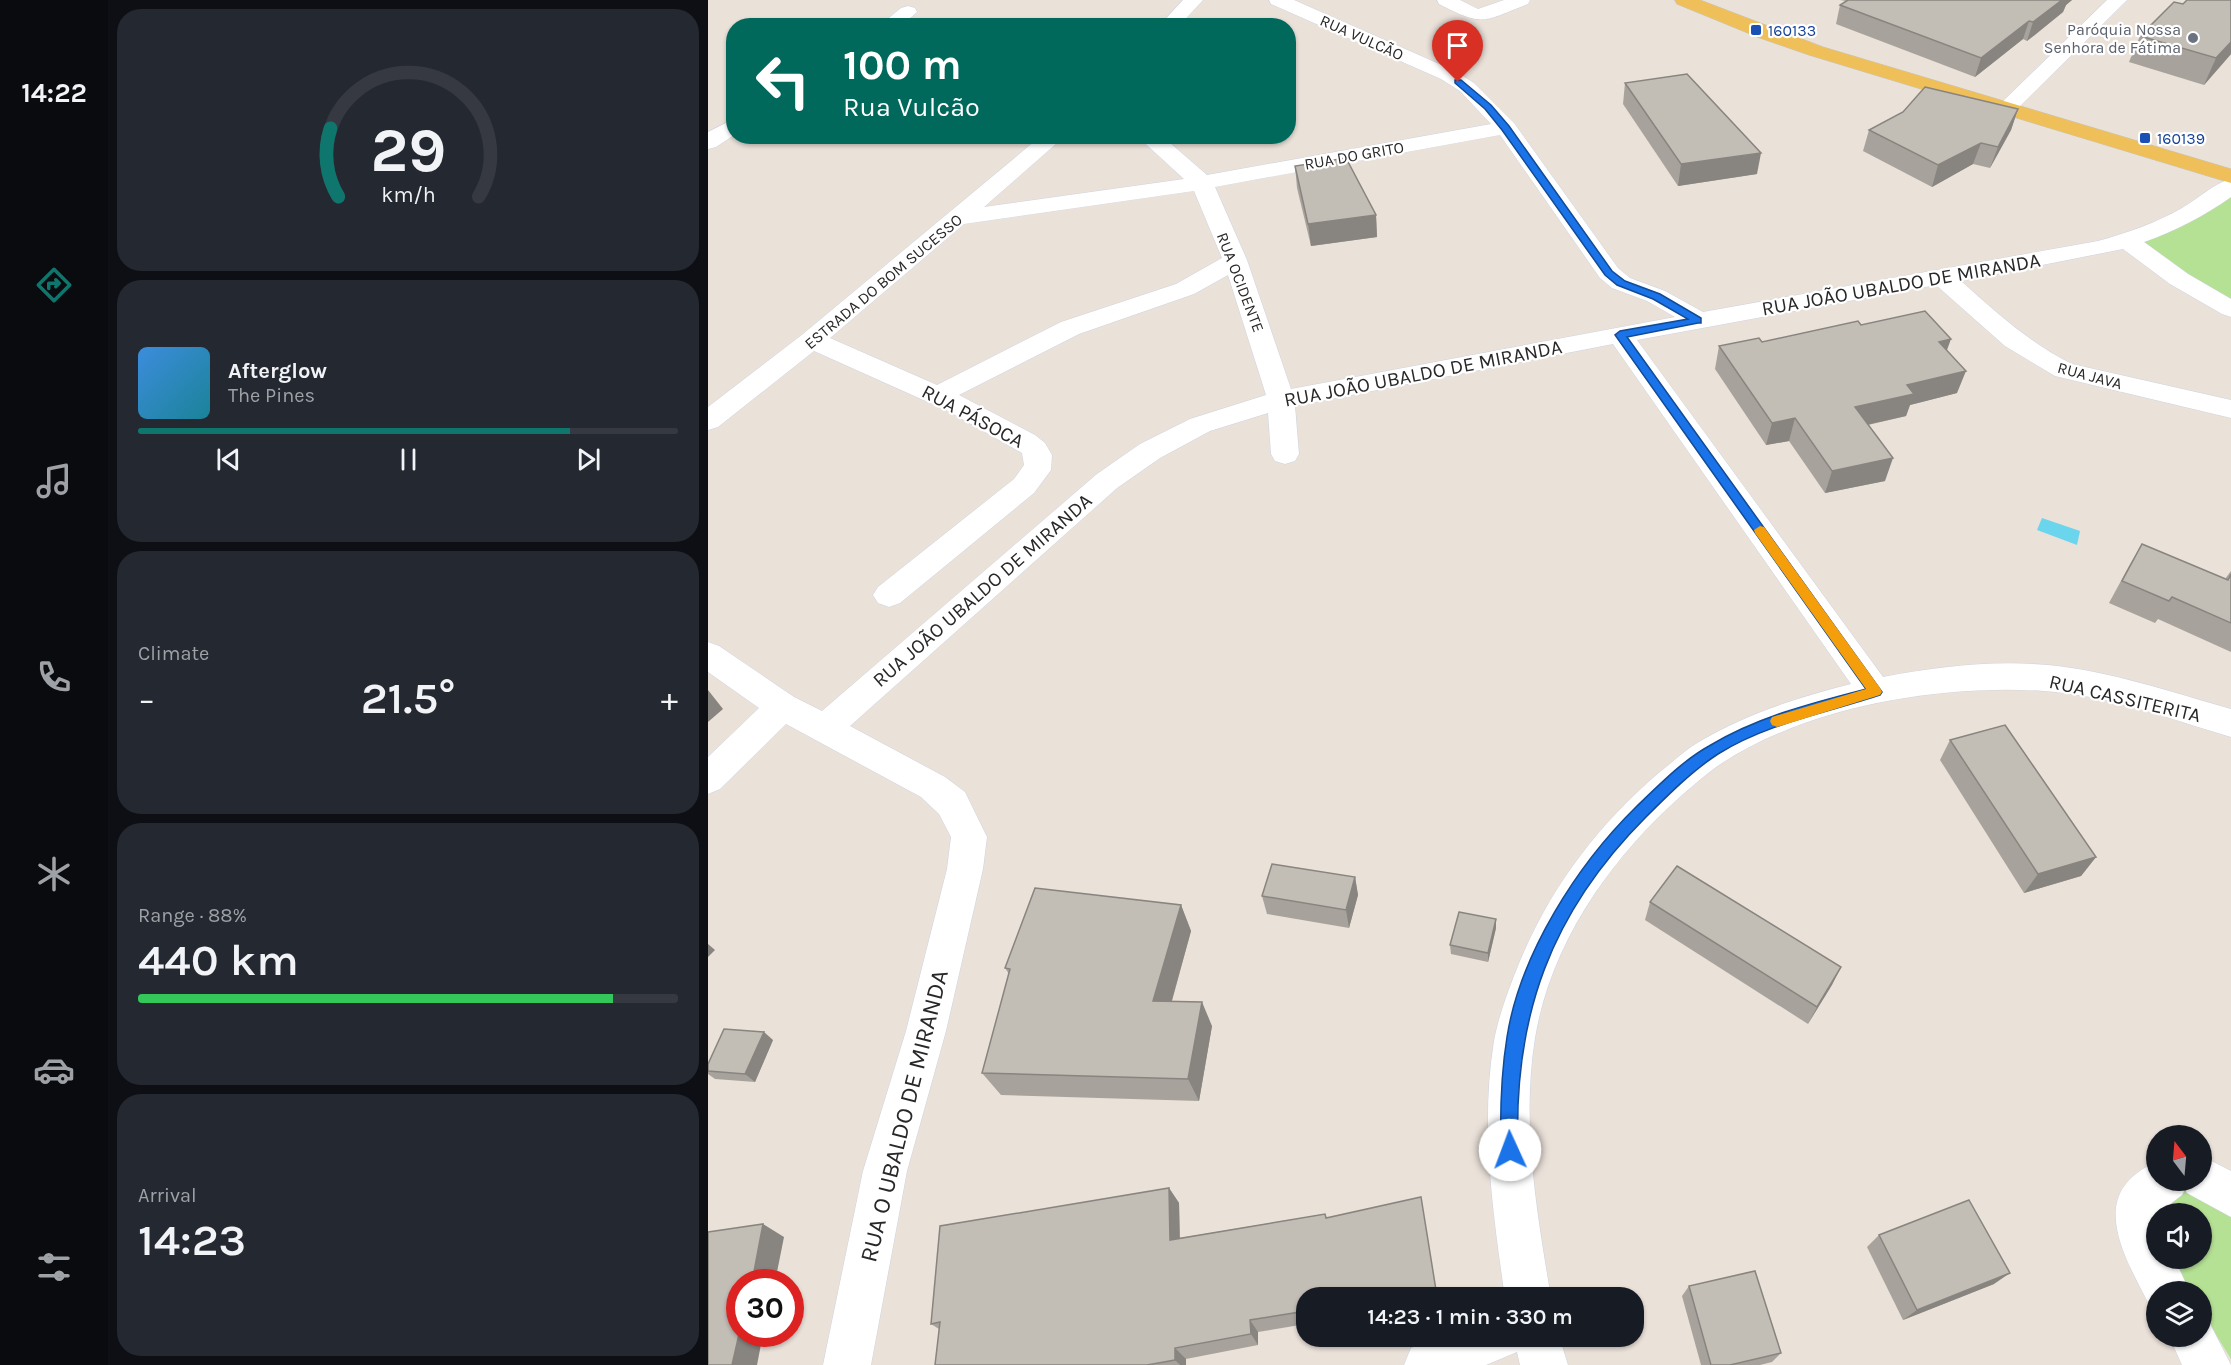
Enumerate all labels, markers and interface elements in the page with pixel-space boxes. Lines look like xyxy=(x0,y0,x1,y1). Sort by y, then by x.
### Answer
street label: RUA VULCÃO xyxy=(1317,11,1407,64)
pin xyxy=(1432,20,1483,82)
place label: Paróquia Nossa Senhora de Fátima xyxy=(2044,20,2181,57)
place label: 160133 xyxy=(1768,21,1816,40)
marker: 160133 xyxy=(1749,23,1763,37)
icon: arrive xyxy=(1441,29,1474,62)
marker: Paróquia Nossa Senhora de Fátima xyxy=(2186,31,2200,45)
text: 100 m xyxy=(843,40,962,90)
icon: left xyxy=(744,42,822,120)
text: 14:22 xyxy=(21,77,87,109)
text: Rua Vulcão xyxy=(843,91,980,123)
text: 29 xyxy=(370,114,446,187)
place label: 160139 xyxy=(2157,129,2205,148)
marker: 160139 xyxy=(2138,131,2152,145)
street label: RUA DO GRITO xyxy=(1303,137,1405,174)
text: km/h xyxy=(381,182,435,207)
street label: ESTRADA DO BOM SUCESSO xyxy=(801,210,966,353)
street label: RUA OCIDENTE xyxy=(1213,230,1268,335)
street label: RUA JOÃO UBALDO DE MIRANDA xyxy=(1760,249,2042,320)
icon: directions xyxy=(33,264,75,306)
street label: RUA JOÃO UBALDO DE MIRANDA xyxy=(1282,335,1564,412)
text: Afterglow xyxy=(228,358,327,384)
street label: RUA JAVA xyxy=(2055,358,2124,393)
street label: RUA PÁSOCA xyxy=(918,379,1028,453)
text: The Pines xyxy=(228,384,315,407)
icon: previous xyxy=(212,443,245,476)
icon: pause xyxy=(392,443,425,476)
icon: next xyxy=(572,443,605,476)
icon: music xyxy=(33,460,75,502)
street label: RUA JOÃO UBALDO DE MIRANDA xyxy=(868,489,1097,692)
text: Climate xyxy=(138,642,209,665)
icon: phone xyxy=(33,656,75,698)
street label: RUA CASSITERITA xyxy=(2047,670,2203,727)
text: 21.5° xyxy=(361,672,455,724)
text: − xyxy=(138,680,155,718)
text: + xyxy=(661,680,678,718)
icon: climate xyxy=(33,853,75,895)
text: Range · 88% xyxy=(138,904,247,927)
text: 440 km xyxy=(138,934,299,986)
street label: RUA O UBALDO DE MIRANDA xyxy=(854,967,954,1265)
icon: car xyxy=(33,1049,75,1091)
position arrow xyxy=(1478,1118,1542,1182)
north arrow xyxy=(2146,1125,2212,1191)
map controls xyxy=(2146,1125,2212,1347)
text: Arrival xyxy=(138,1184,197,1207)
button: sound xyxy=(2146,1203,2212,1269)
text: 14:23 xyxy=(138,1214,246,1266)
icon: filters xyxy=(33,1246,75,1288)
speed limit sign: 30 xyxy=(726,1269,804,1347)
button: layers xyxy=(2146,1281,2212,1347)
text: 14:23 · 1 min · 330 m xyxy=(1367,1304,1573,1330)

